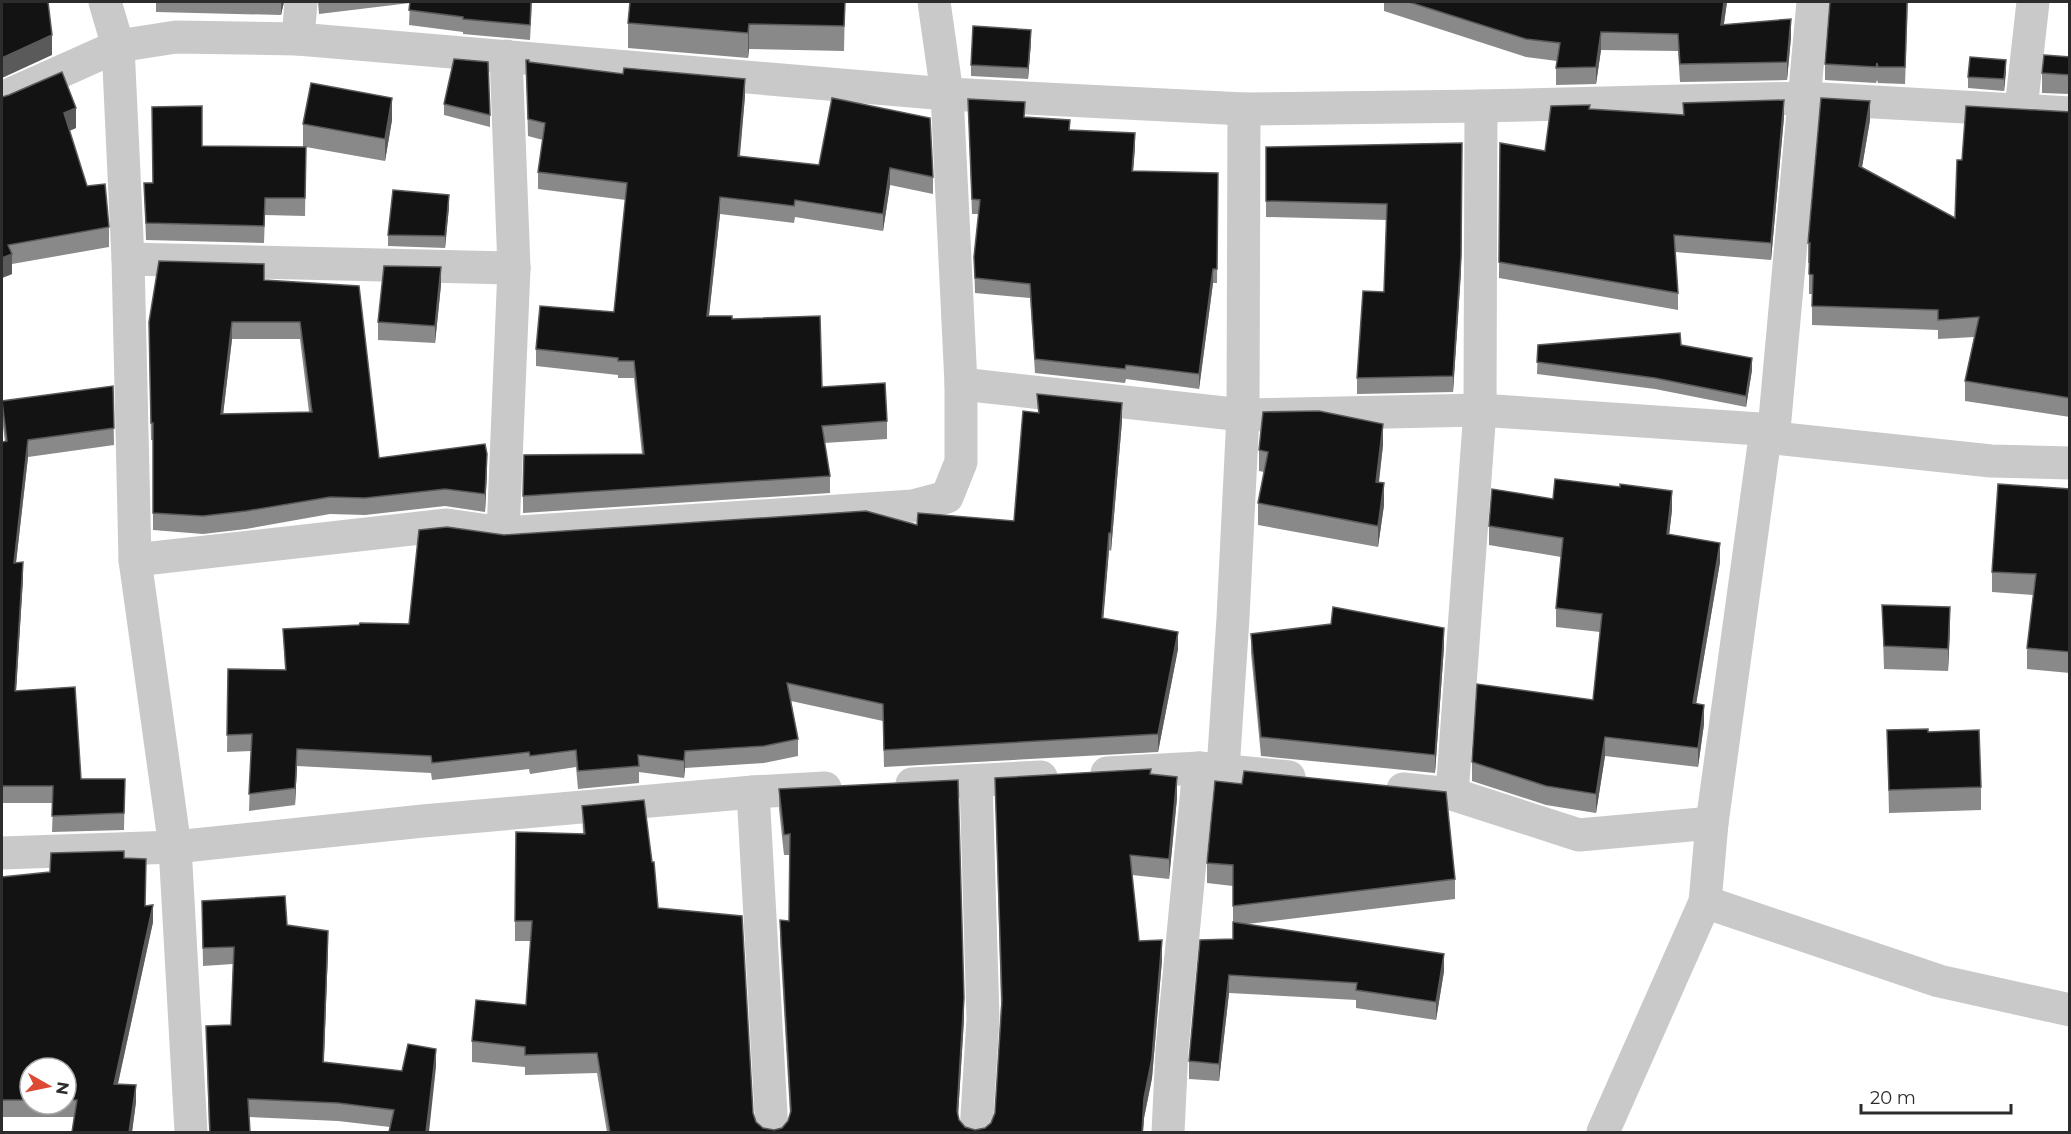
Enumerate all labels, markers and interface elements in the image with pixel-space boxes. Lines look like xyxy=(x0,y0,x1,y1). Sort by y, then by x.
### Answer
north arrow xyxy=(18,1056,78,1116)
scale bar xyxy=(1861,1077,2011,1115)
text: N xyxy=(52,1080,73,1096)
text: 20 m xyxy=(1870,1087,1916,1109)

